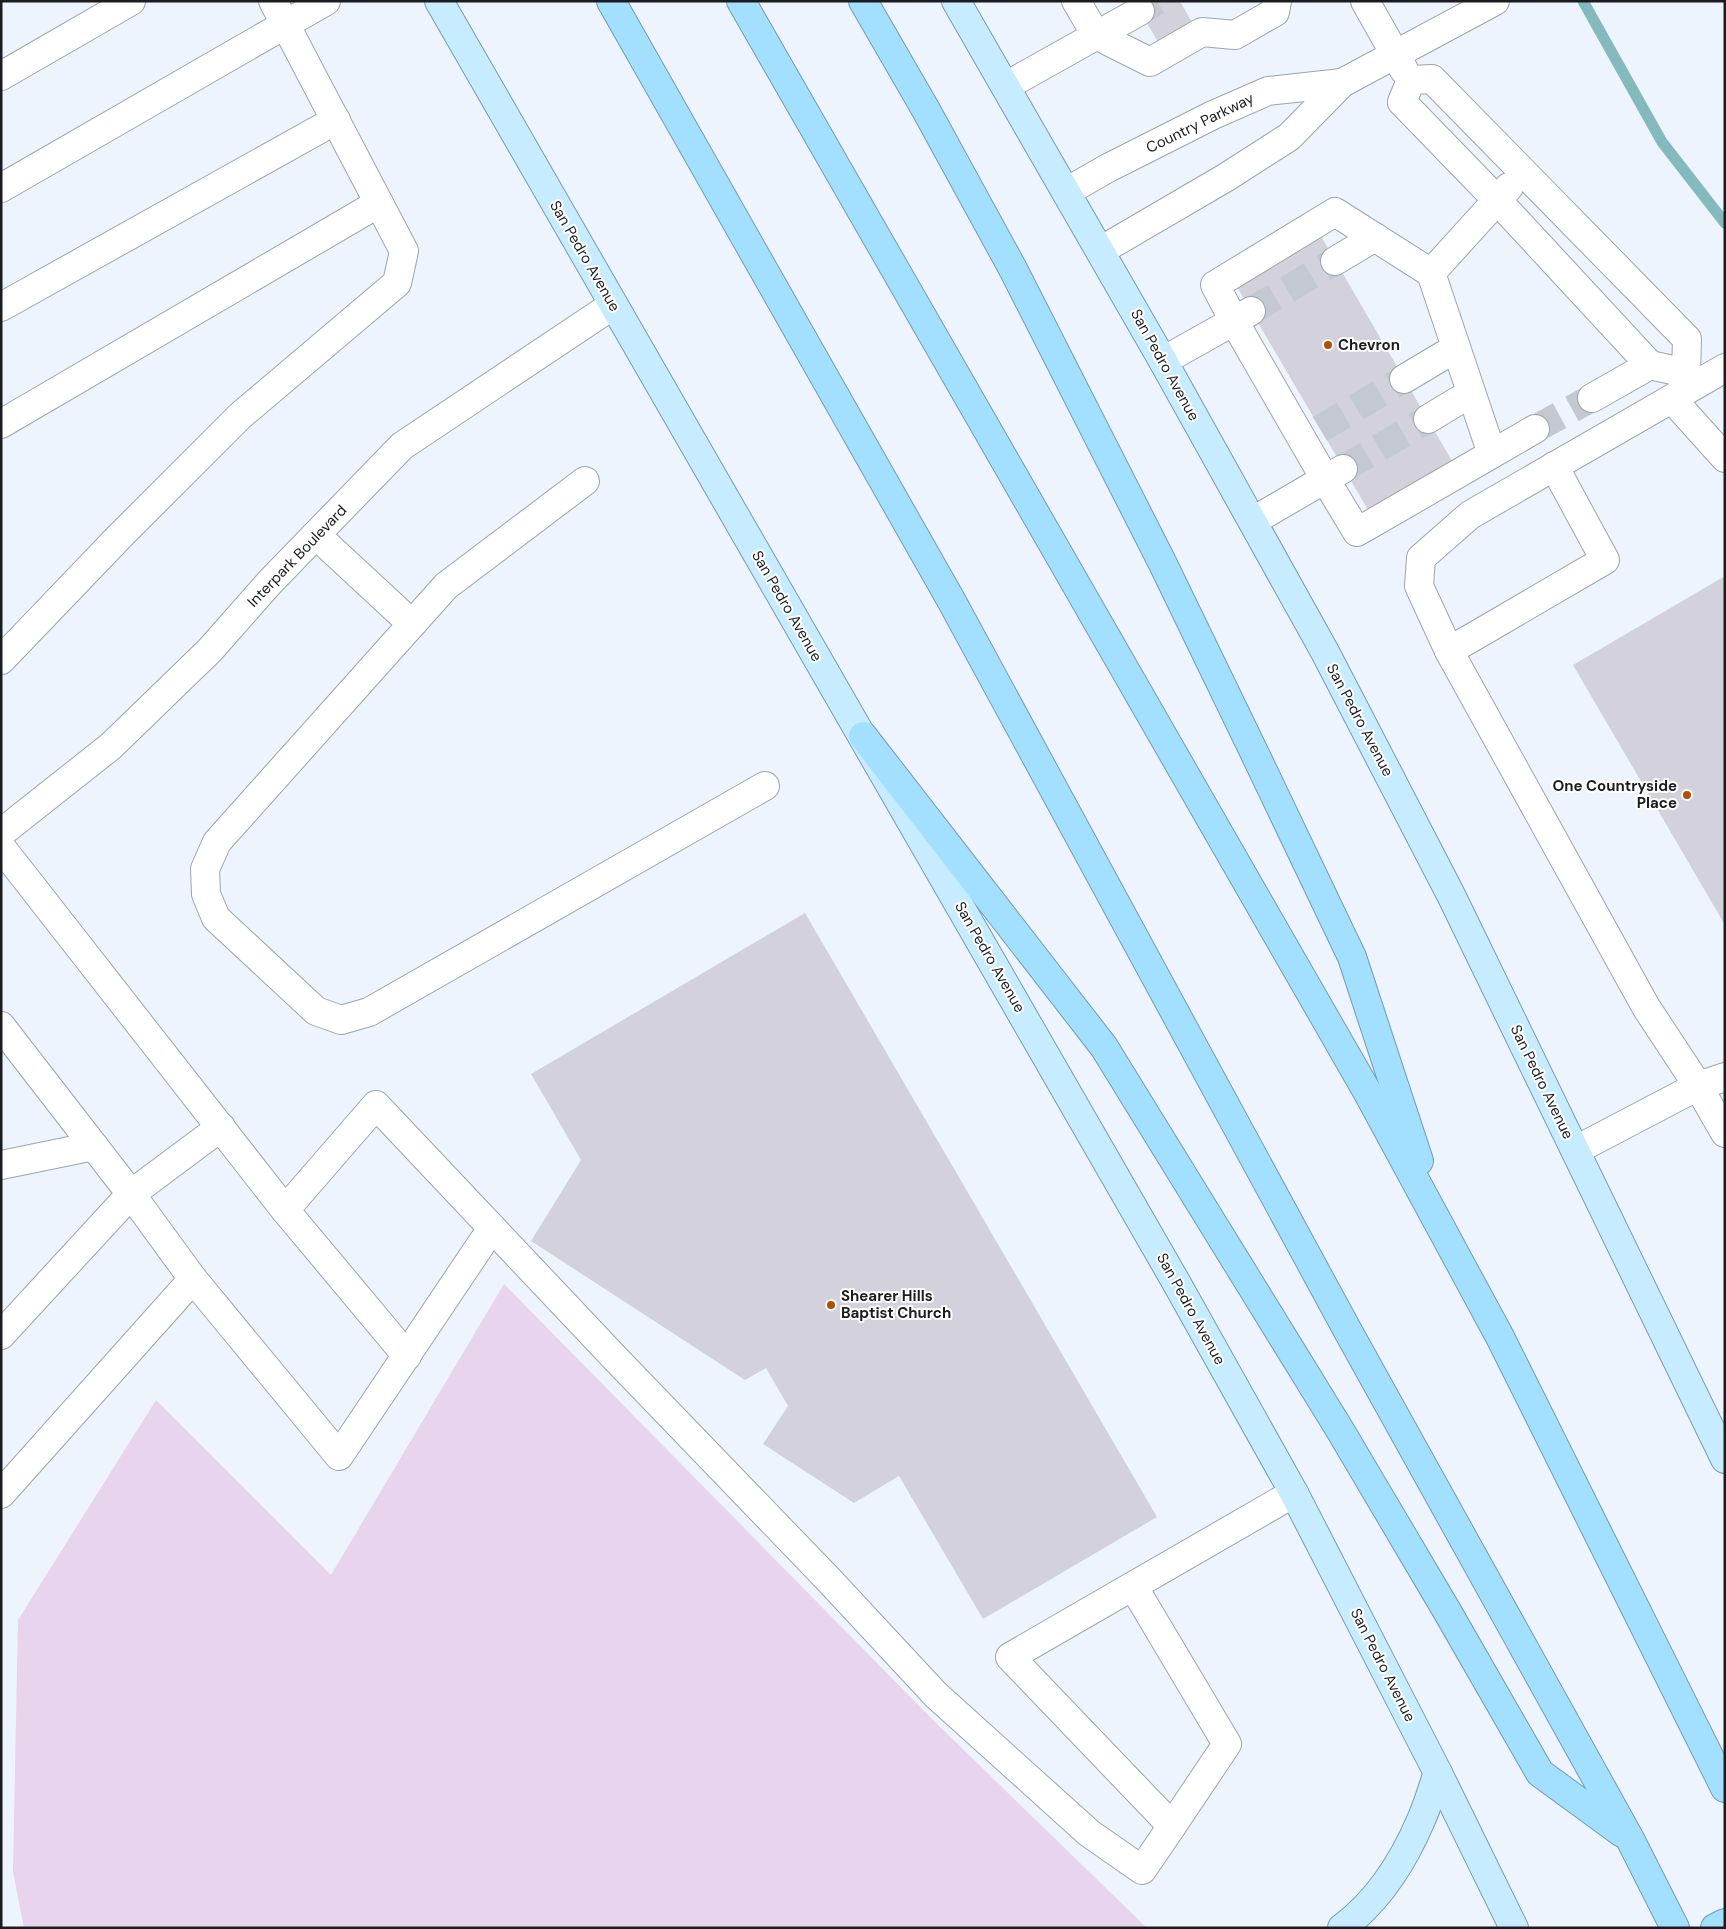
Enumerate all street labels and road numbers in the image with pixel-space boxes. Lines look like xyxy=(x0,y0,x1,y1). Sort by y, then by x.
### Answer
street label: Country Parkway xyxy=(1143,88,1258,158)
street label: San Pedro Avenue xyxy=(545,197,625,315)
street label: San Pedro Avenue xyxy=(1126,306,1204,424)
street label: Interpark Boulevard xyxy=(243,501,351,611)
street label: San Pedro Avenue xyxy=(747,547,827,665)
street label: San Pedro Avenue xyxy=(1322,660,1398,780)
street label: San Pedro Avenue xyxy=(950,898,1030,1016)
street label: San Pedro Avenue xyxy=(1506,1022,1578,1142)
street label: San Pedro Avenue xyxy=(1152,1250,1230,1368)
street label: San Pedro Avenue xyxy=(1346,1605,1420,1725)

